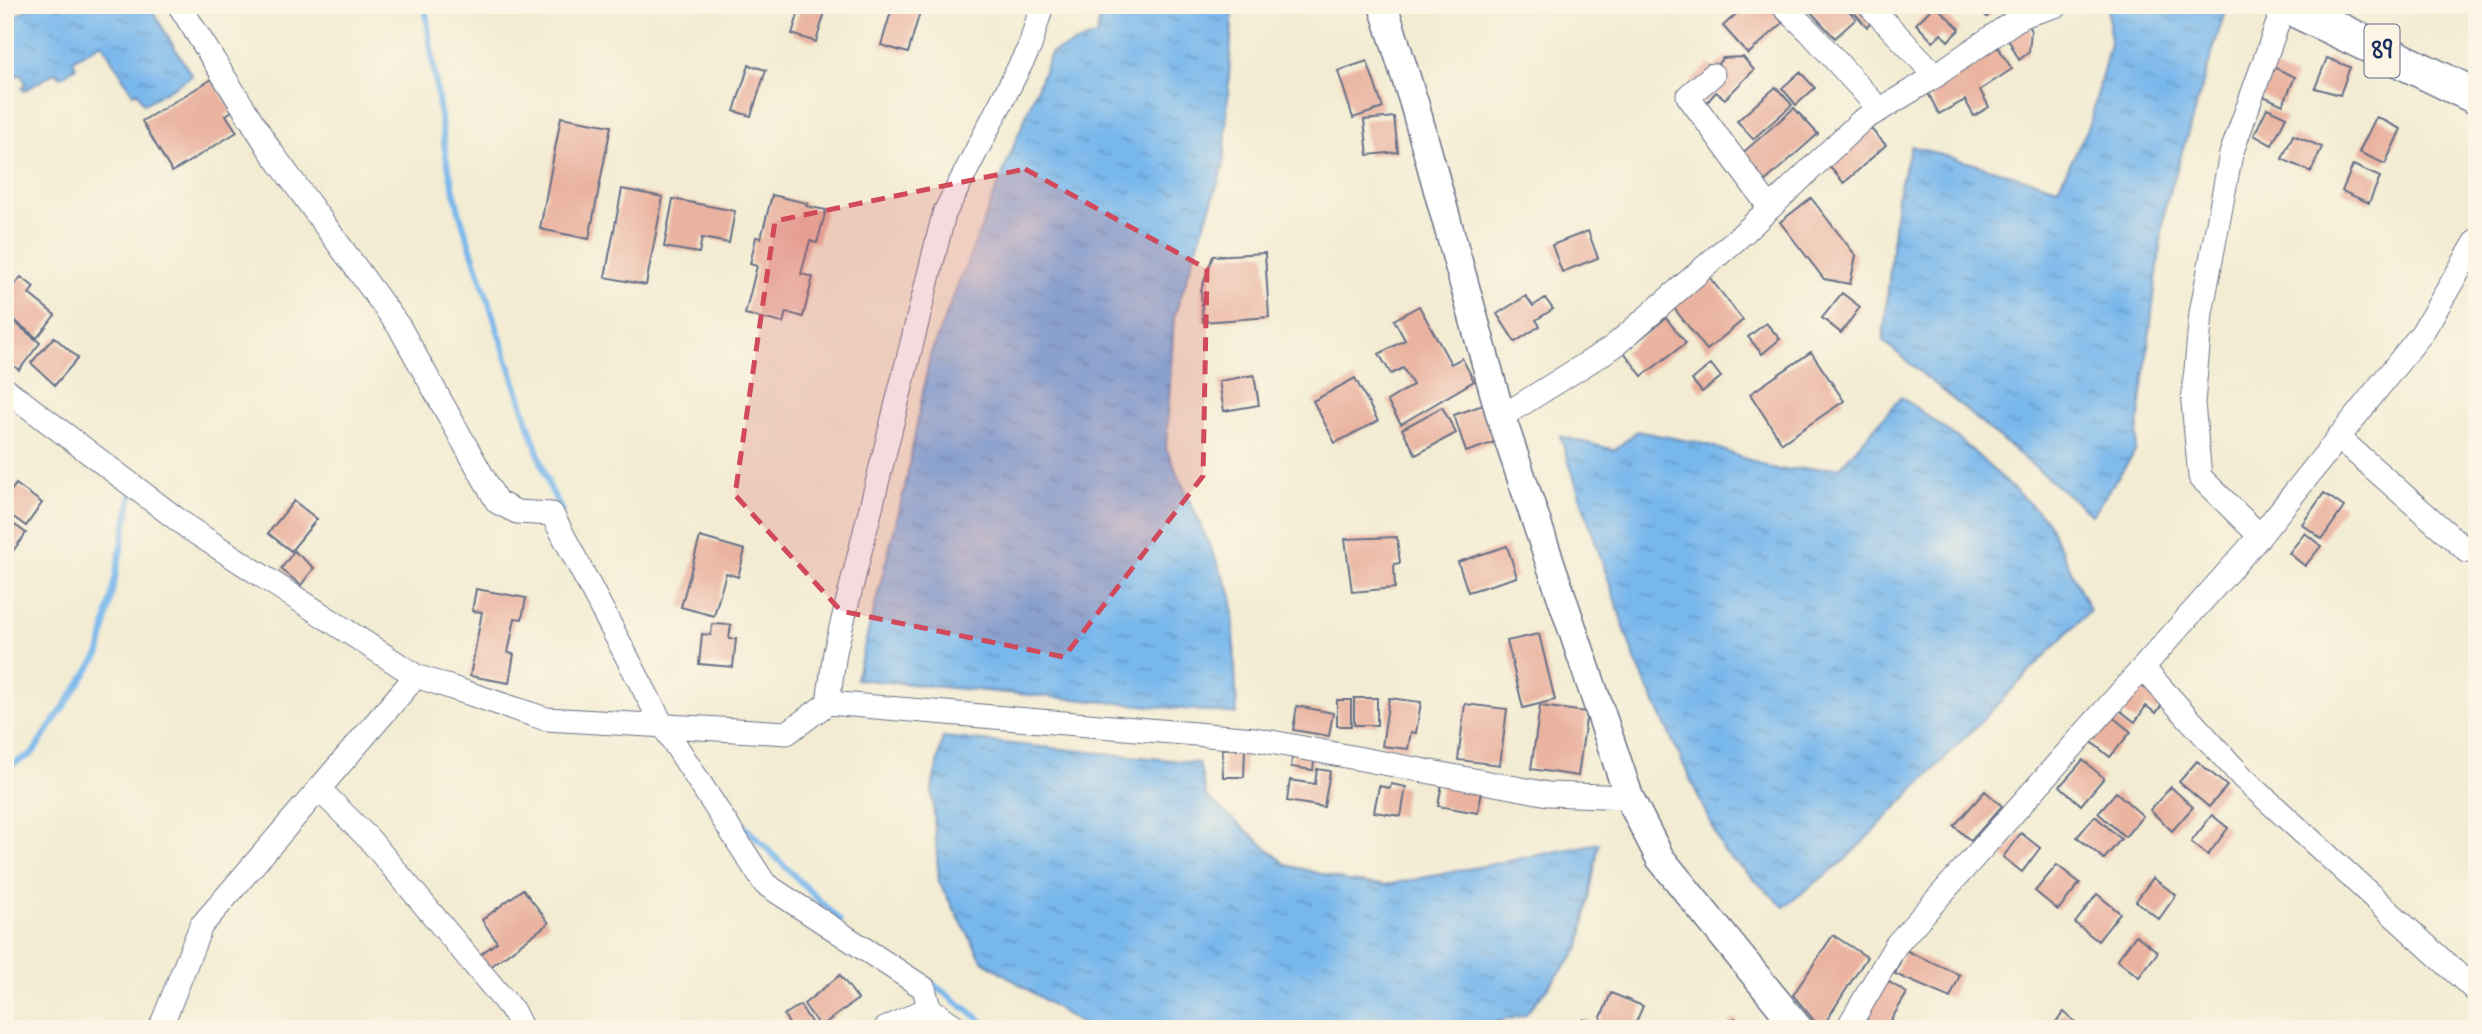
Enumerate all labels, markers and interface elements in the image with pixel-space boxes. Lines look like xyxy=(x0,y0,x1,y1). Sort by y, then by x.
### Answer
road number: 89 xyxy=(2364,24,2400,78)

